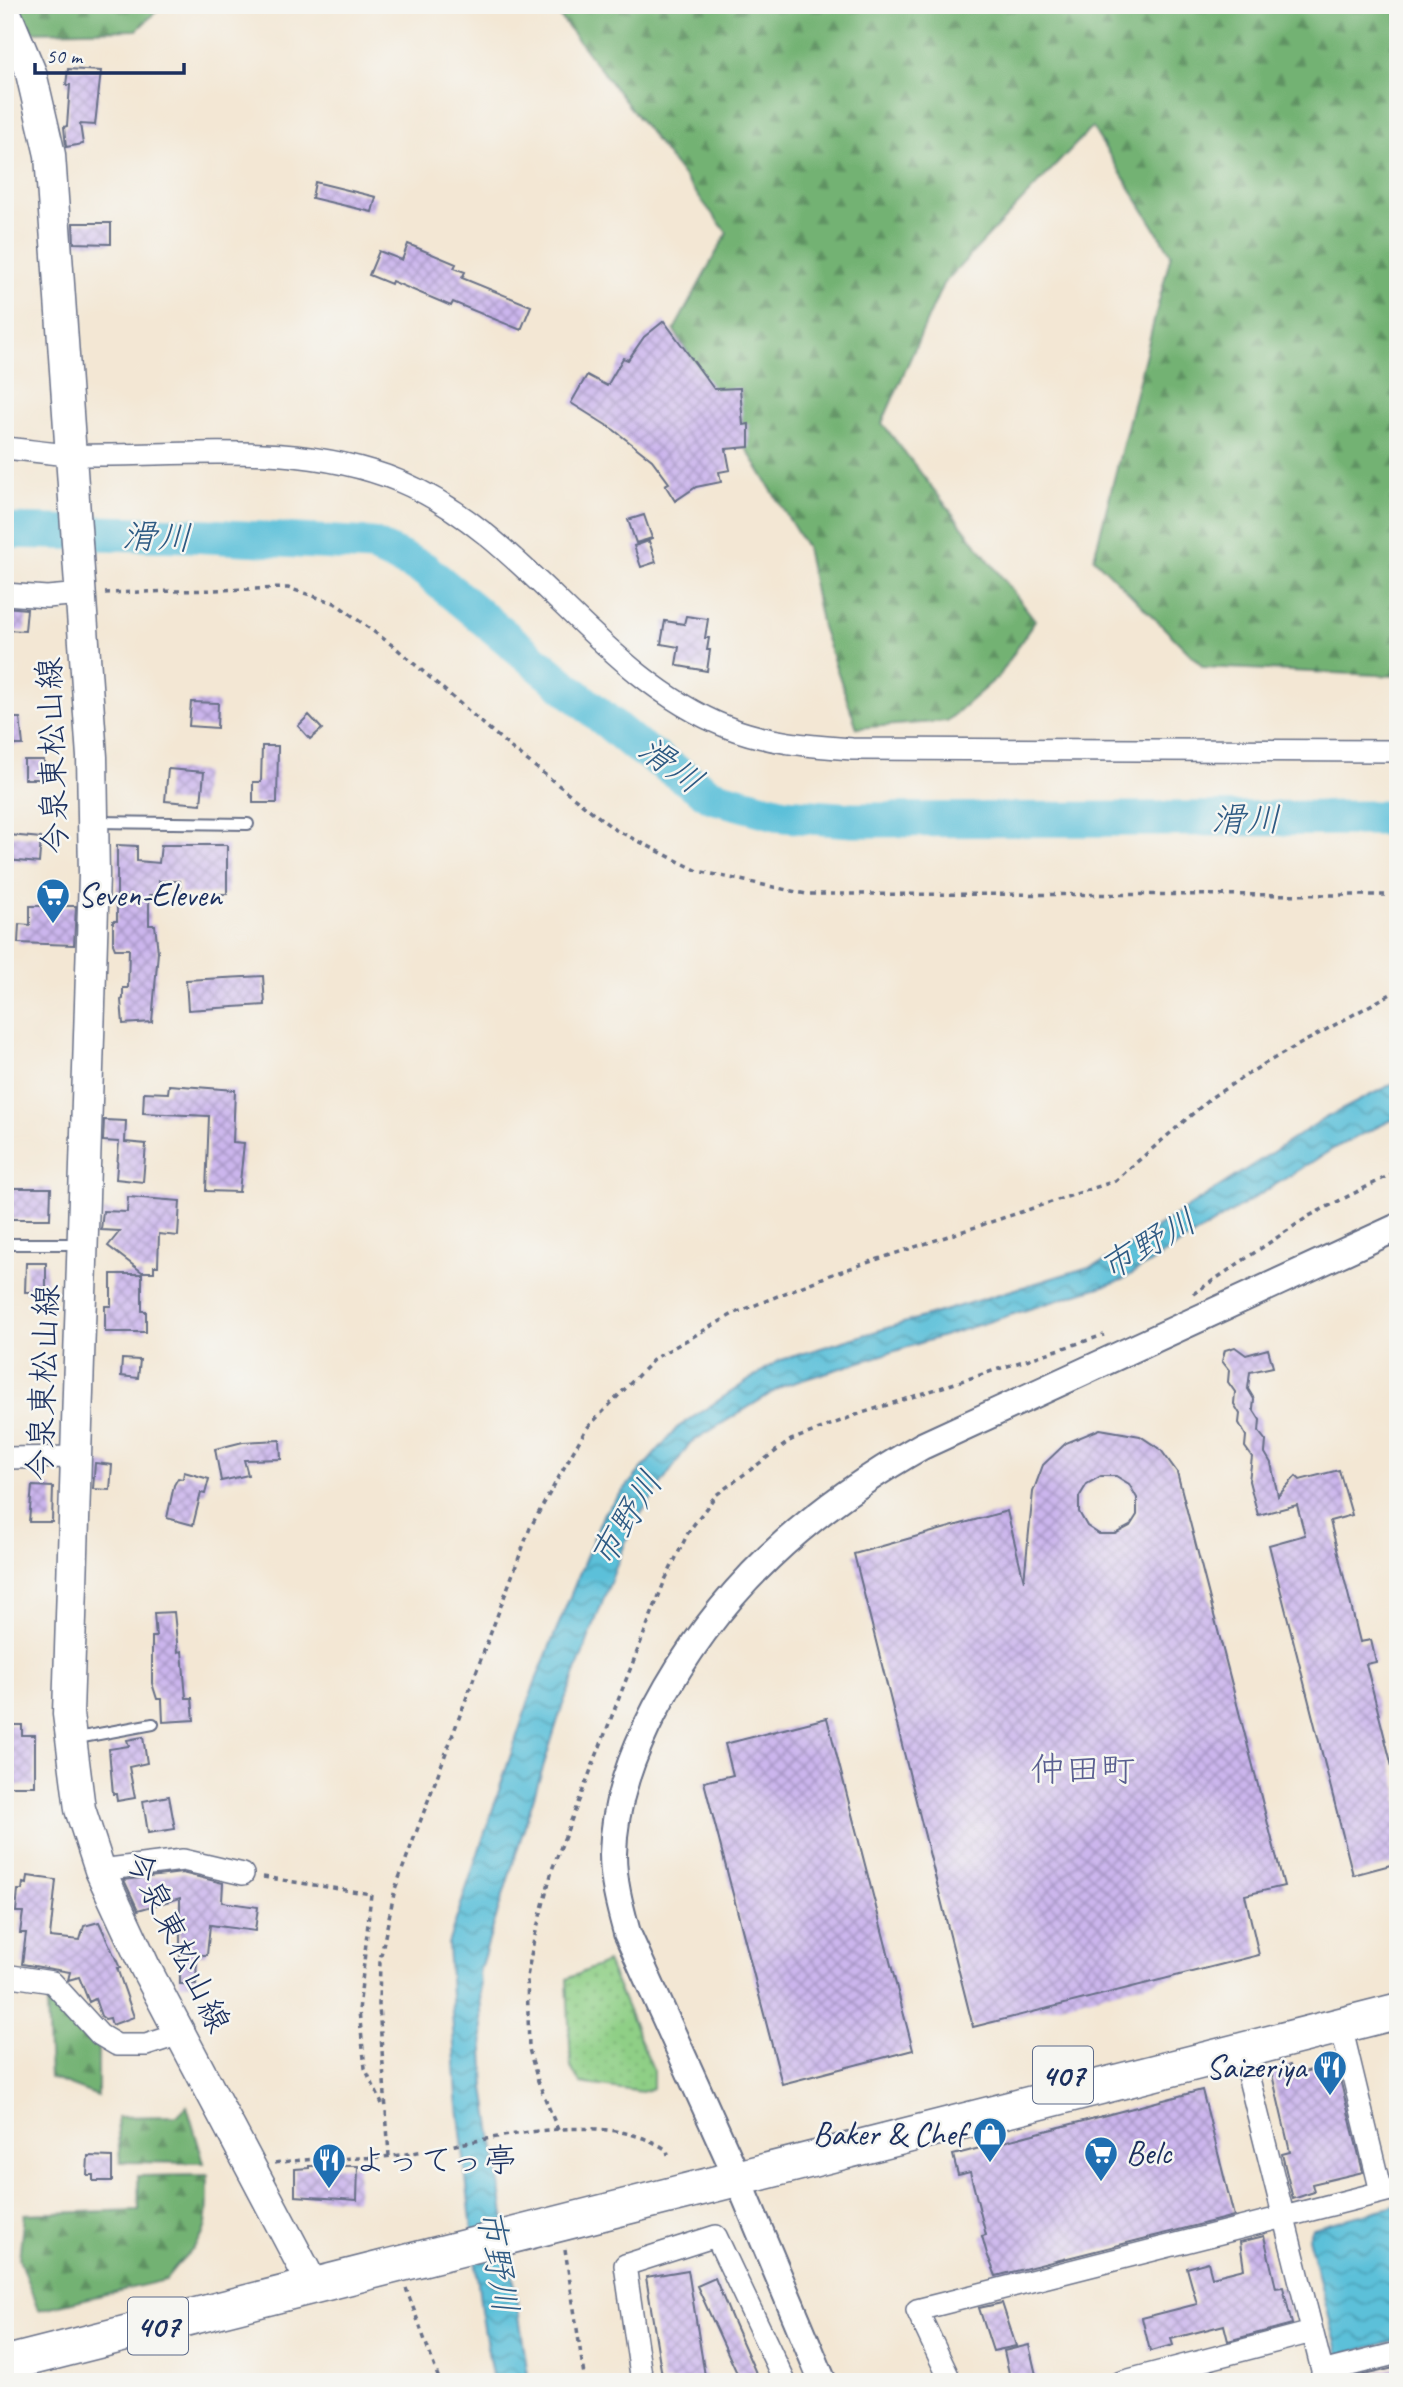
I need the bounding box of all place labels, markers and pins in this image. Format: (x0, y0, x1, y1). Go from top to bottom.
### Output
place label: Seven-Eleven (78, 874, 224, 916)
supermarket icon: Seven-Eleven (34, 876, 72, 925)
place label: Saizeriya (1206, 2046, 1308, 2088)
restaurant icon: Saizeriya (1311, 2048, 1349, 2097)
place label: Baker & Chef (813, 2113, 971, 2155)
shop icon: Baker & Chef (971, 2115, 1009, 2164)
place label: Belc (1126, 2132, 1173, 2174)
supermarket icon: Belc (1082, 2134, 1120, 2183)
place label: よってっ亭 (354, 2139, 517, 2181)
restaurant icon: よってっ亭 (310, 2141, 348, 2190)

